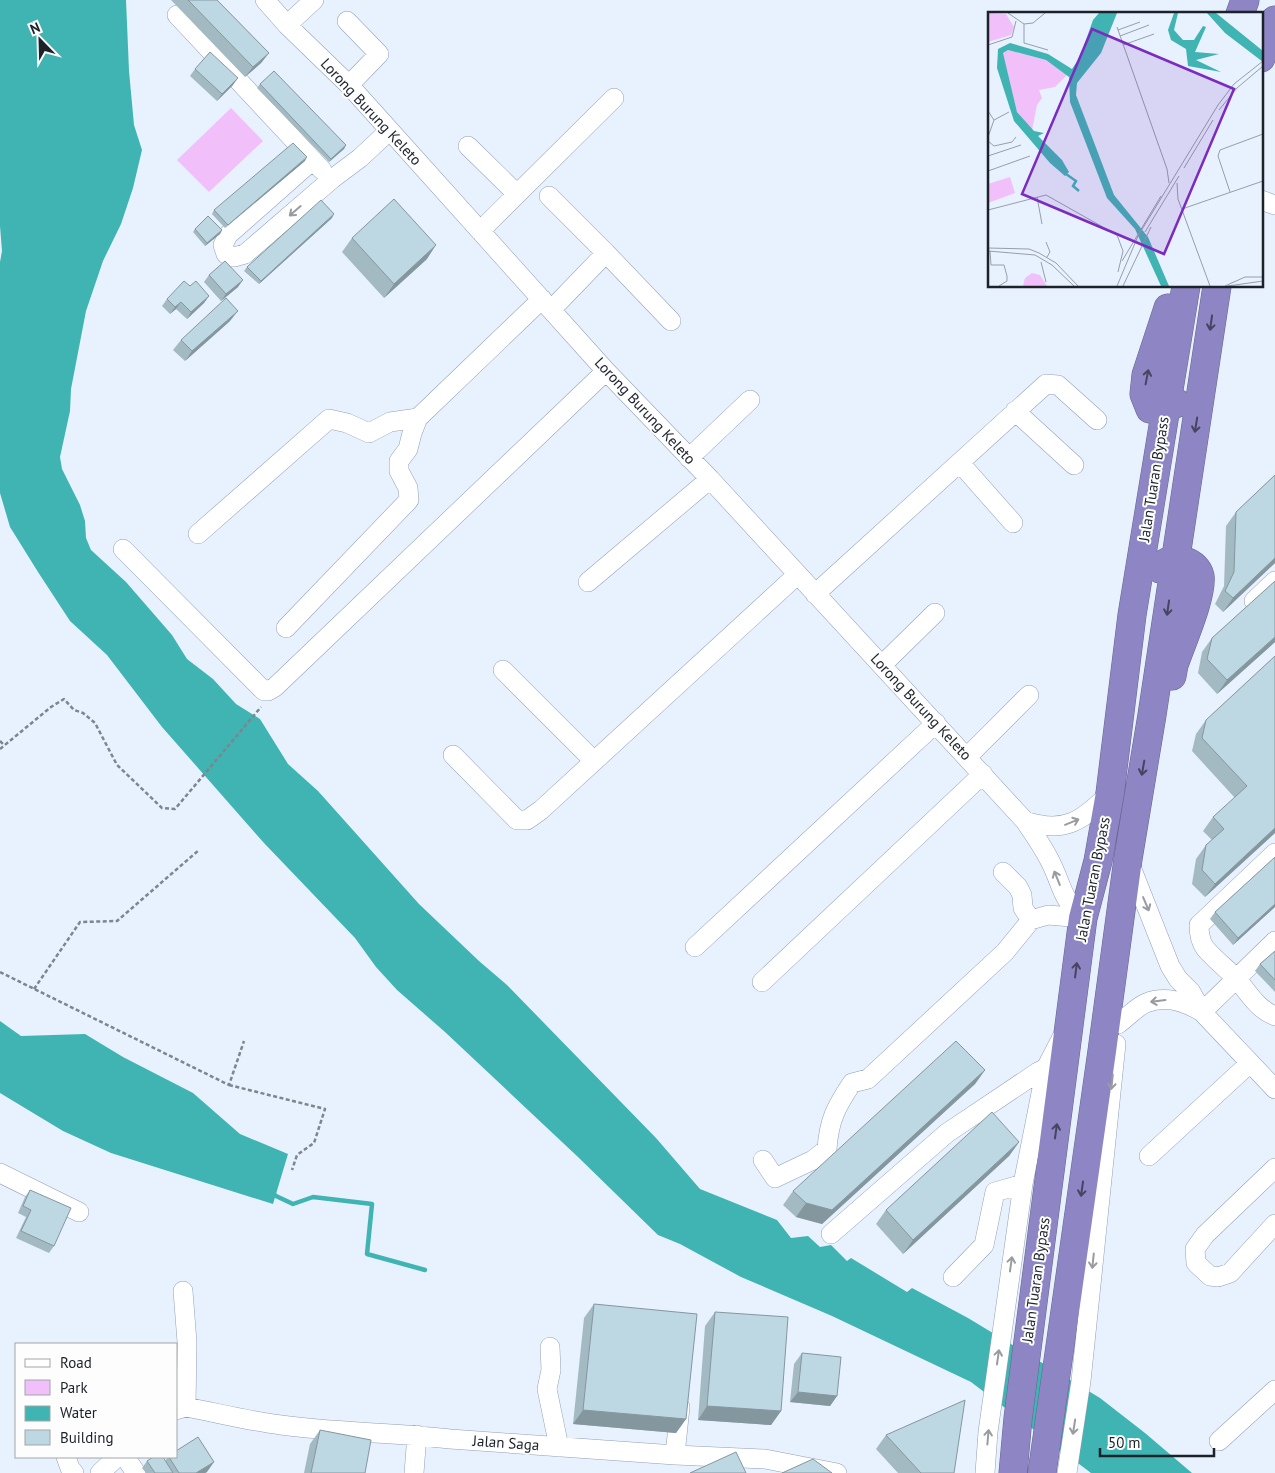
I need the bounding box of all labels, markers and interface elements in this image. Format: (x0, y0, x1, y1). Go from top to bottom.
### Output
inset map (988, 12, 1262, 288)
north arrow (15, 15, 65, 65)
text: N (27, 18, 43, 38)
street label: Lorong Burung Keleto (317, 54, 426, 169)
one-way arrow (288, 205, 301, 217)
one-way arrow (1206, 314, 1216, 330)
street label: Lorong Burung Keleto (591, 353, 700, 468)
one-way arrow (1142, 369, 1152, 385)
street label: Jalan Tuaran Bypass (1134, 415, 1173, 544)
one-way arrow (1191, 417, 1201, 433)
one-way arrow (1163, 600, 1173, 616)
street label: Lorong Burung Keleto (867, 649, 976, 764)
one-way arrow (1138, 760, 1148, 776)
street label: Jalan Tuaran Bypass (1071, 815, 1114, 944)
one-way arrow (1064, 817, 1079, 826)
one-way arrow (1051, 871, 1061, 886)
one-way arrow (1142, 896, 1152, 911)
one-way arrow (1072, 962, 1082, 978)
one-way arrow (1150, 996, 1166, 1006)
one-way arrow (1107, 1073, 1117, 1089)
one-way arrow (1051, 1123, 1061, 1139)
one-way arrow (1077, 1181, 1087, 1197)
street label: Jalan Tuaran Bypass (1017, 1216, 1054, 1345)
one-way arrow (1088, 1252, 1098, 1268)
one-way arrow (1006, 1256, 1016, 1272)
legend (15, 1343, 178, 1458)
one-way arrow (993, 1349, 1003, 1365)
text: Road (60, 1353, 92, 1372)
text: Park (60, 1378, 88, 1397)
text: Water (60, 1403, 97, 1422)
one-way arrow (1068, 1419, 1078, 1435)
scale bar (1100, 1426, 1214, 1458)
text: Building (60, 1428, 114, 1447)
one-way arrow (983, 1430, 992, 1446)
street label: Jalan Saga (471, 1431, 540, 1454)
text: 50 m (1108, 1433, 1141, 1452)

